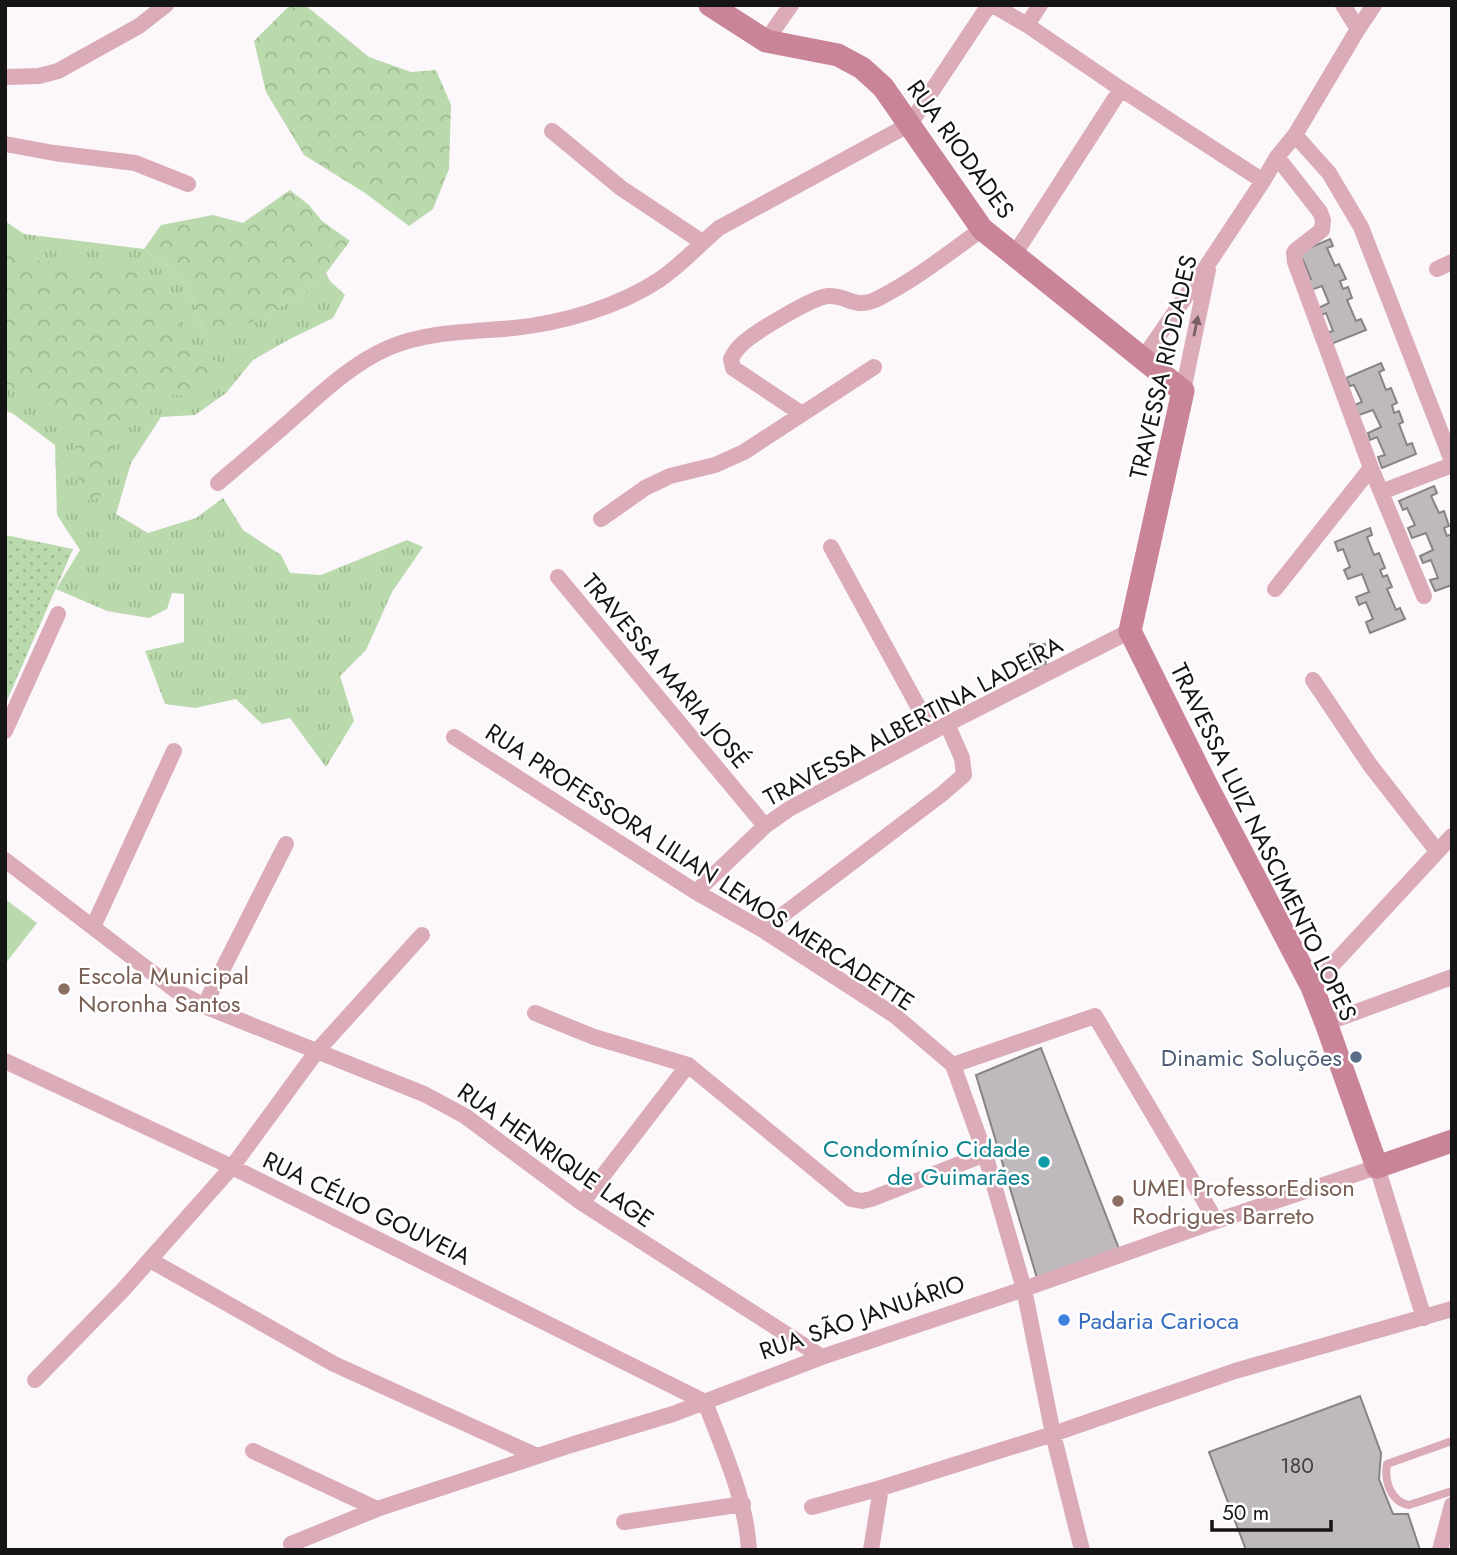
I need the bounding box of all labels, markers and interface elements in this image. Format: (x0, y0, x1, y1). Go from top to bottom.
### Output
street label: RUA RIODADES (899, 72, 1023, 226)
street label: TRAVESSA RIODADES (1120, 252, 1206, 482)
one-way arrow (1191, 315, 1202, 337)
street label: TRAVESSA MARIA JOSÉ (574, 566, 758, 776)
street label: TRAVESSA ALBERTINA LADEIRA (757, 627, 1069, 815)
street label: TRAVESSA LUIZ NASCIMENTO LOPES (1162, 657, 1366, 1027)
street label: RUA PROFESSORA LILIAN LEMOS MERCADETTE (478, 715, 922, 1019)
place label: Escola Municipal Noronha Santos (78, 958, 249, 1021)
marker: Escola Municipal Noronha Santos (56, 981, 72, 997)
place label: Dinamic Soluções (1161, 1040, 1342, 1075)
marker: Dinamic Soluções (1348, 1049, 1364, 1065)
street label: RUA HENRIQUE LAGE (451, 1074, 661, 1236)
place label: Condomínio Cidade de Guimarães (823, 1131, 1030, 1194)
street label: RUA CÉLIO GOUVEIA (257, 1142, 477, 1274)
marker: Condomínio Cidade de Guimarães (1036, 1154, 1052, 1170)
place label: UMEI ProfessorEdison Rodrigues Barreto (1132, 1170, 1355, 1233)
marker: UMEI ProfessorEdison Rodrigues Barreto (1110, 1193, 1126, 1209)
street label: RUA SÃO JANUÁRIO (755, 1265, 969, 1369)
place label: Padaria Carioca (1078, 1303, 1239, 1338)
marker: Padaria Carioca (1056, 1312, 1072, 1328)
house number: 180 (1280, 1451, 1314, 1481)
scale bar (1212, 1488, 1331, 1532)
text: 50 m (1222, 1498, 1269, 1528)

